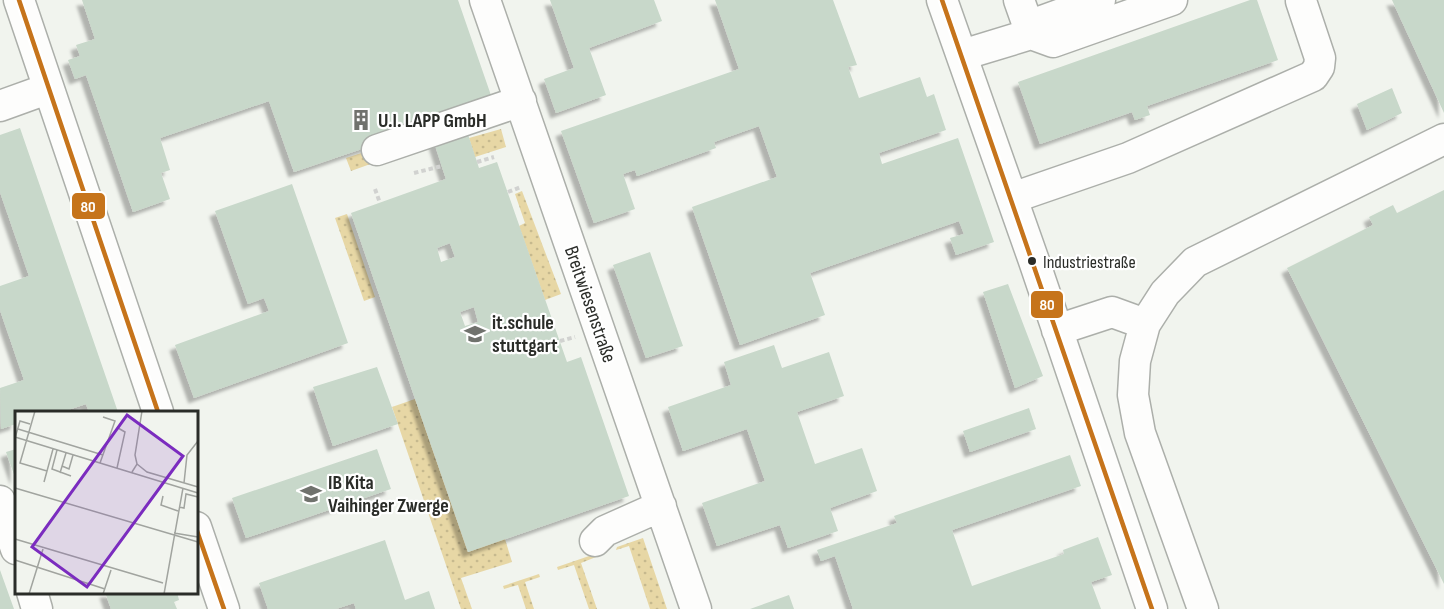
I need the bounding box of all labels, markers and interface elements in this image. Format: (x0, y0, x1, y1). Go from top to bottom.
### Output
building icon: U.I. LAPP GmbH (349, 108, 373, 132)
place label: U.I. LAPP GmbH (378, 109, 487, 133)
line badge: 80 (71, 192, 106, 220)
text: 80 (80, 198, 96, 217)
street label: Breitwiesenstraße (559, 243, 621, 366)
place label: Industriestraße (1043, 252, 1136, 273)
marker: Industriestraße (1026, 255, 1038, 267)
line badge: 80 (1030, 290, 1064, 319)
text: 80 (1039, 296, 1055, 315)
place label: it.schule stuttgart (492, 311, 558, 358)
school or university icon: it.schule stuttgart (463, 322, 487, 346)
inset map (15, 411, 198, 594)
place label: IB Kita Vaihinger Zwerge (328, 471, 449, 518)
school or university icon: IB Kita Vaihinger Zwerge (299, 482, 323, 506)

